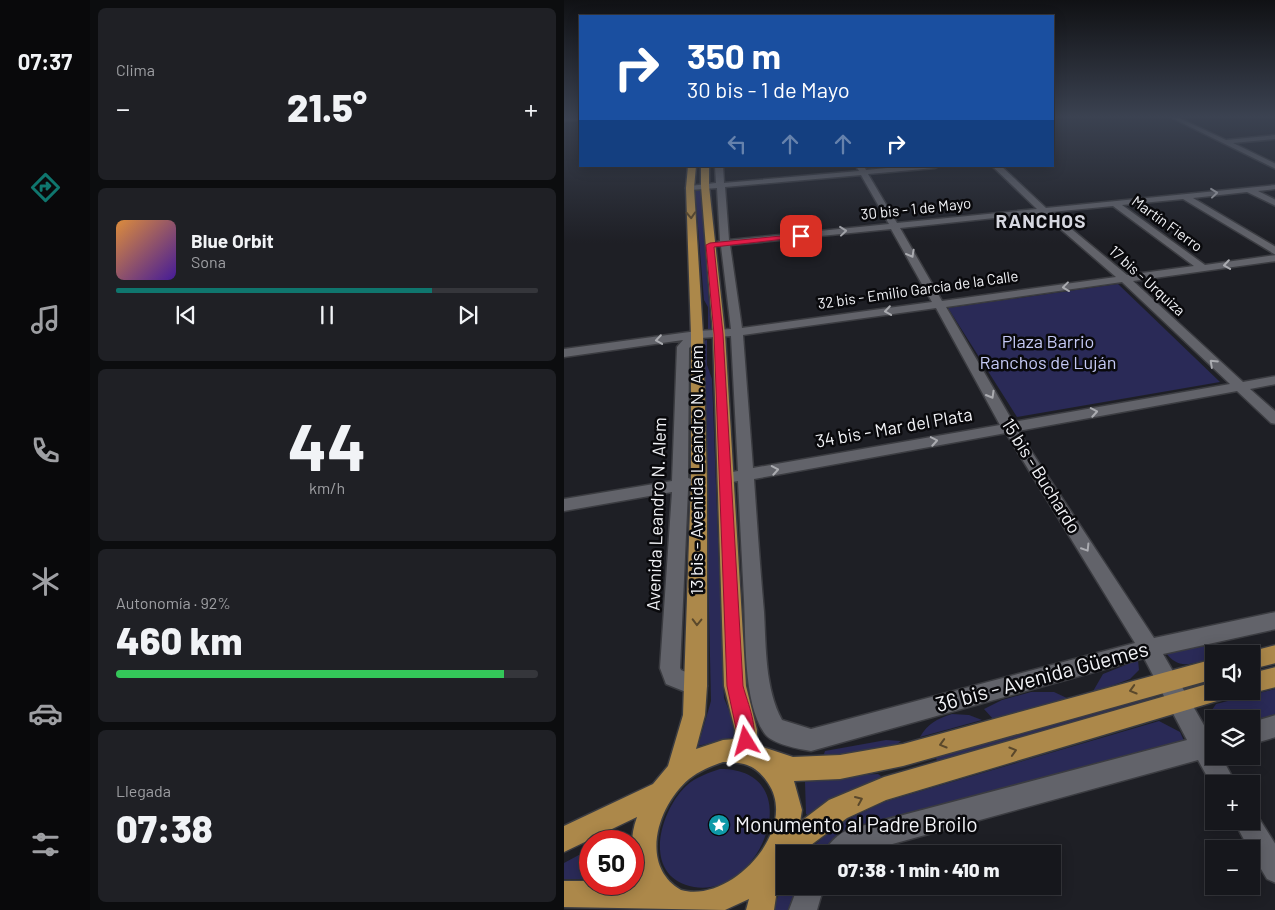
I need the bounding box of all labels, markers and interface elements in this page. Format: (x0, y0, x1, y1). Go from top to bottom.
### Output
text: 350 m (687, 34, 781, 76)
icon: right (604, 35, 669, 100)
text: 07:37 (18, 48, 72, 74)
text: Clima (116, 60, 155, 79)
text: 30 bis - 1 de Mayo (687, 76, 850, 102)
text: 21.5° (287, 84, 367, 130)
text: − (116, 91, 130, 125)
text: + (524, 91, 538, 125)
icon: left (723, 130, 751, 158)
icon: ahead (776, 130, 804, 158)
icon: ahead (829, 130, 857, 158)
icon: right (882, 130, 910, 158)
icon: directions (28, 170, 63, 205)
one-way arrow (1211, 188, 1219, 199)
street label: Martín Fierro (1129, 191, 1207, 255)
street label: 30 bis - 1 de Mayo (860, 193, 972, 223)
district label: RANCHOS (996, 209, 1086, 232)
one-way arrow (686, 211, 697, 219)
pin (780, 215, 822, 257)
icon: arrive (787, 222, 815, 250)
one-way arrow (840, 226, 848, 237)
text: Blue Orbit (191, 229, 274, 252)
street label: 17 bis - Urquiza (1106, 241, 1189, 319)
one-way arrow (904, 249, 914, 258)
text: Sona (191, 252, 226, 271)
one-way arrow (1223, 259, 1231, 270)
street label: 32 bis - Emilio García de la Calle (816, 266, 1019, 312)
one-way arrow (1062, 281, 1070, 292)
icon: previous (172, 301, 200, 329)
icon: pause (313, 301, 341, 329)
icon: next (454, 301, 482, 329)
icon: music (28, 302, 63, 337)
one-way arrow (883, 305, 892, 315)
park label: Plaza Barrio Ranchos de Luján (980, 330, 1116, 373)
one-way arrow (655, 335, 664, 345)
street label: 13 bis - Avenida Leandro N. Alem (685, 345, 707, 595)
one-way arrow (1210, 360, 1219, 369)
one-way arrow (985, 390, 995, 399)
street label: 34 bis - Mar del Plata (814, 402, 974, 452)
text: 44 (288, 406, 366, 484)
one-way arrow (1090, 408, 1099, 418)
street label: 15 bis - Buchardo (998, 414, 1086, 537)
street label: Avenida Leandro N. Alem (642, 417, 670, 611)
icon: phone (28, 433, 63, 468)
one-way arrow (930, 436, 939, 446)
one-way arrow (770, 465, 779, 475)
text: km/h (309, 478, 345, 497)
one-way arrow (1079, 543, 1089, 552)
icon: climate (28, 564, 63, 599)
text: Autonomía · 92% (116, 593, 231, 612)
text: 460 km (116, 617, 242, 663)
one-way arrow (692, 619, 702, 627)
street label: 36 bis - Avenida Güemes (933, 635, 1151, 716)
map controls (1205, 645, 1260, 895)
button: sound (1205, 645, 1260, 700)
one-way arrow (1129, 684, 1137, 695)
icon: car (28, 696, 63, 731)
button: layers (1205, 710, 1260, 765)
position arrow (719, 714, 771, 766)
one-way arrow (939, 738, 948, 748)
one-way arrow (1009, 747, 1017, 757)
button: + (1205, 775, 1260, 830)
text: Llegada (116, 781, 171, 800)
one-way arrow (854, 796, 863, 807)
text: 07:38 (116, 805, 213, 851)
place label: Monumento al Padre Broilo (735, 811, 978, 836)
place icon: Monumento al Padre Broilo (707, 813, 731, 837)
icon: filters (28, 827, 63, 862)
speed limit sign: 50 (579, 830, 644, 895)
button: − (1205, 840, 1260, 895)
text: 07:38 · 1 min · 410 m (838, 858, 999, 881)

